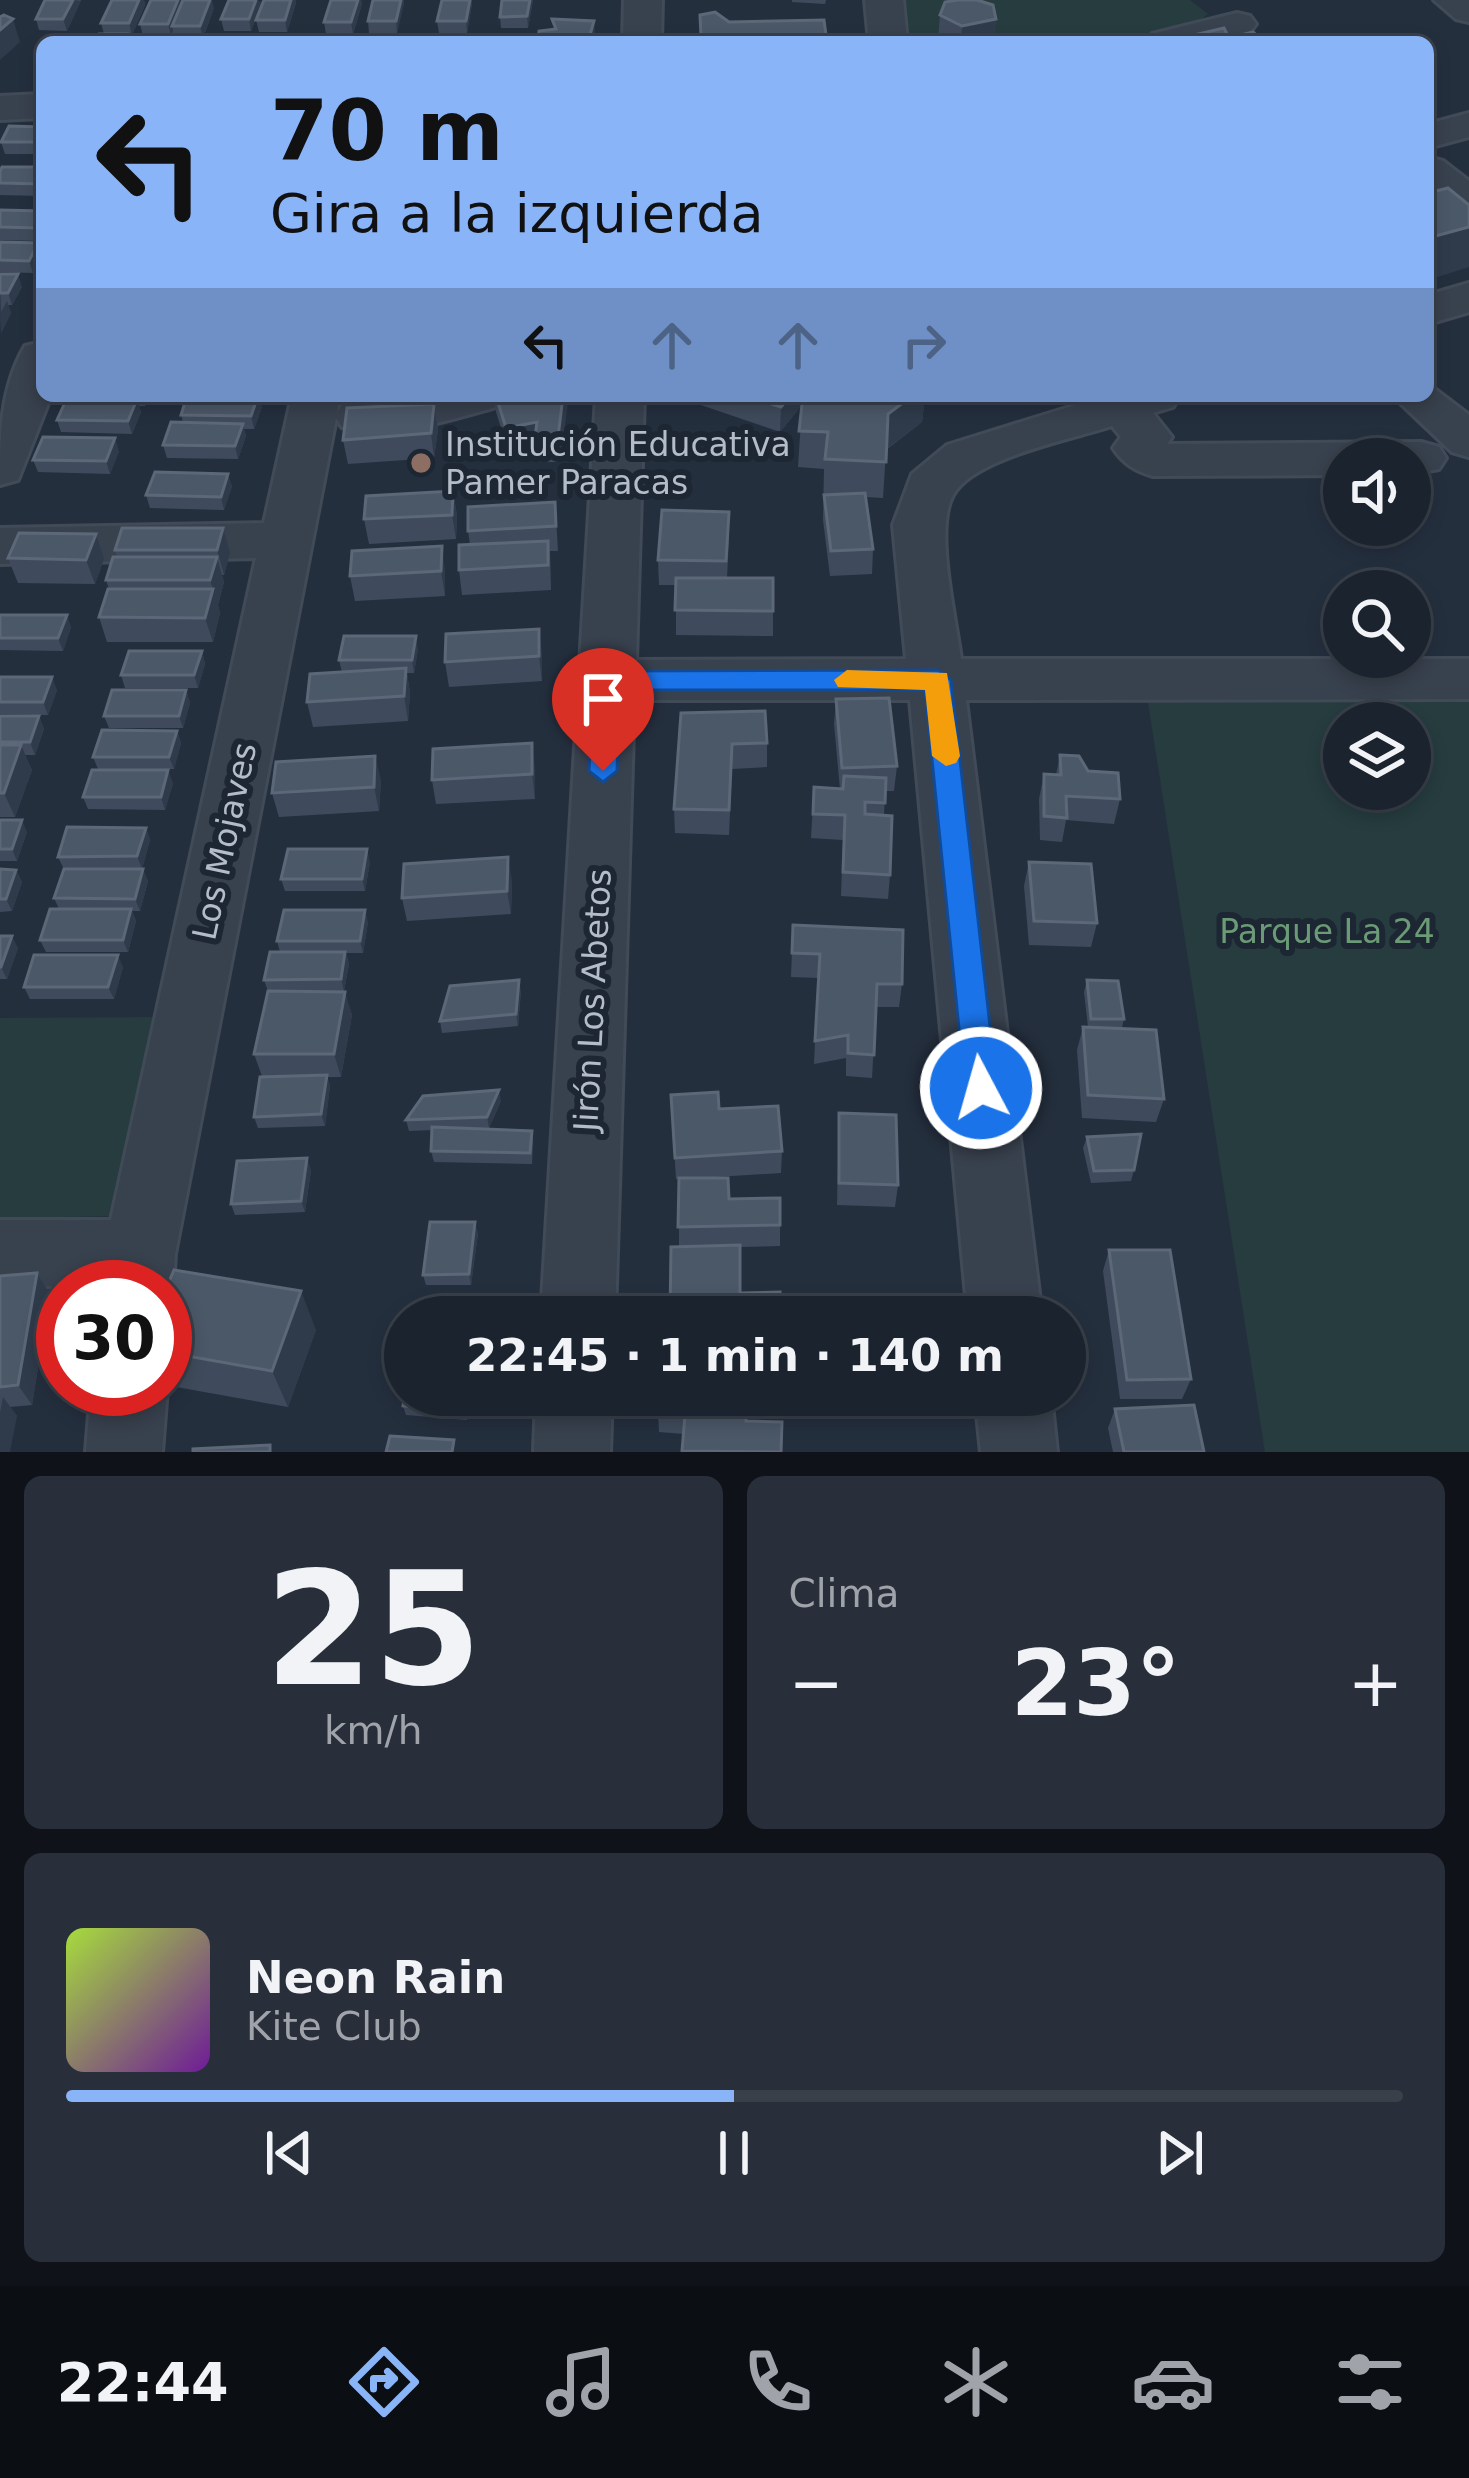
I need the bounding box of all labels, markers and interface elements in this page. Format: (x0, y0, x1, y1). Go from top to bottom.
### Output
text: 70 m (270, 82, 504, 180)
icon: left (72, 84, 228, 240)
text: Gira a la izquierda (270, 182, 764, 245)
icon: left (513, 312, 579, 378)
icon: ahead (639, 312, 705, 378)
icon: ahead (765, 312, 831, 378)
icon: right (891, 312, 957, 378)
place label: Institución Educativa Pamer Paracas (445, 425, 791, 502)
map controls (1323, 438, 1431, 810)
button: sound (1323, 438, 1431, 546)
marker: Institución Educativa Pamer Paracas (408, 450, 434, 476)
button: search (1323, 570, 1431, 678)
pin (552, 648, 654, 771)
icon: arrive (570, 666, 636, 732)
button: layers (1323, 702, 1431, 810)
street label: Los Mojaves (185, 739, 264, 943)
street label: Jirón Los Abetos (566, 868, 619, 1134)
park label: Parque La 24 (1219, 912, 1435, 951)
position arrow (918, 1025, 1044, 1151)
speed limit sign: 30 (36, 1260, 192, 1416)
text: 22:45 · 1 min · 140 m (466, 1329, 1004, 1382)
text: 25 (265, 1539, 482, 1721)
text: Clima (789, 1571, 899, 1616)
text: 23° (1011, 1631, 1181, 1736)
text: − (789, 1645, 844, 1722)
text: + (1348, 1645, 1403, 1722)
text: km/h (324, 1708, 422, 1753)
text: Neon Rain (246, 1951, 505, 2004)
text: Kite Club (246, 2004, 422, 2049)
icon: previous (256, 2120, 322, 2186)
icon: pause (701, 2120, 767, 2186)
icon: next (1147, 2120, 1213, 2186)
icon: directions (342, 2340, 426, 2424)
icon: music (539, 2340, 623, 2424)
icon: phone (736, 2340, 820, 2424)
icon: climate (934, 2340, 1018, 2424)
icon: car (1131, 2340, 1215, 2424)
icon: filters (1328, 2340, 1412, 2424)
text: 22:44 (57, 2351, 229, 2414)

